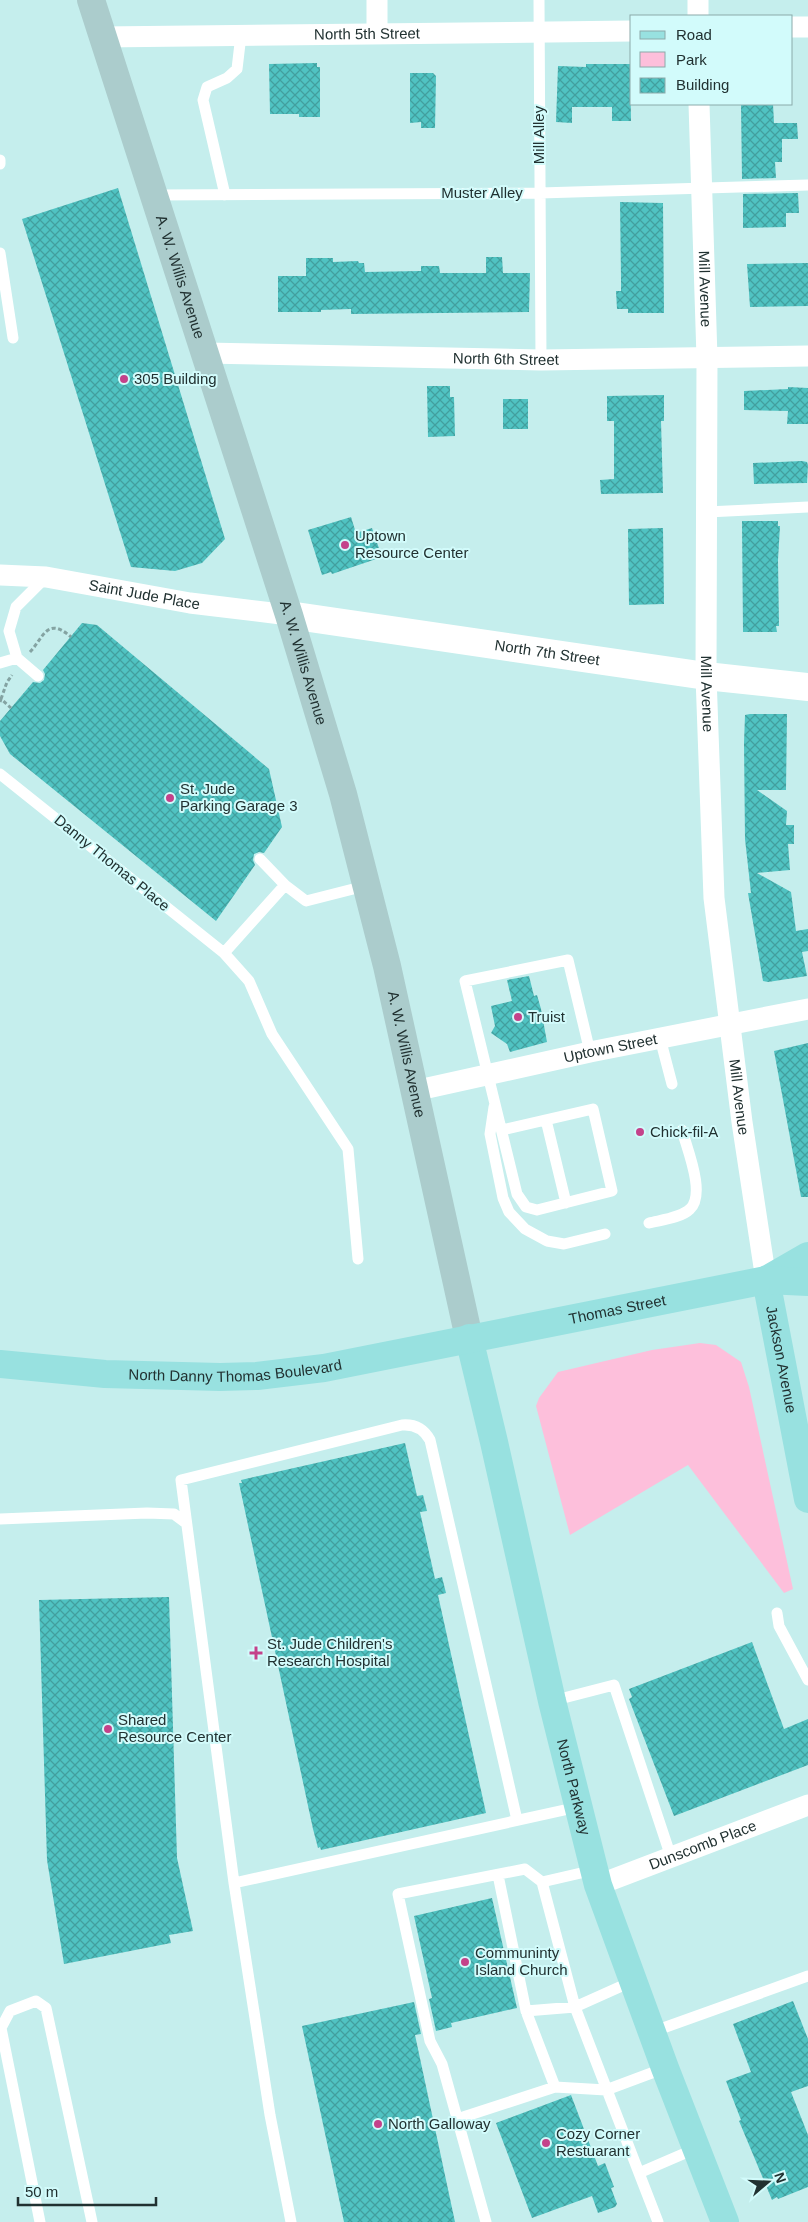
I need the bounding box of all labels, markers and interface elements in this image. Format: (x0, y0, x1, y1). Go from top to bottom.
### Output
legend (630, 15, 793, 105)
street label: North 5th Street (314, 24, 421, 43)
text: Road (676, 26, 712, 43)
text: Park (676, 51, 707, 68)
text: Building (676, 76, 729, 93)
street label: Mill Alley (530, 105, 547, 164)
street label: Muster Alley (441, 184, 523, 201)
street label: A. W. Willis Avenue (153, 213, 209, 341)
street label: Mill Avenue (696, 250, 715, 327)
street label: North 6th Street (453, 349, 560, 368)
place label: 305 Building (134, 370, 217, 387)
marker: 305 Building (118, 373, 130, 385)
place label: Uptown Resource Center (355, 527, 468, 561)
marker: Uptown Resource Center (339, 539, 351, 551)
street label: Saint Jude Place (88, 576, 201, 612)
street label: A. W. Willis Avenue (277, 598, 331, 727)
street label: North 7th Street (494, 636, 602, 668)
street label: Mill Avenue (698, 656, 717, 732)
place label: St. Jude Parking Garage 3 (180, 780, 298, 814)
marker: St. Jude Parking Garage 3 (164, 792, 176, 804)
street label: Danny Thomas Place (51, 811, 173, 914)
street label: A. W. Willis Avenue (385, 989, 429, 1119)
place label: Truist (528, 1008, 566, 1025)
marker: Truist (512, 1011, 524, 1023)
street label: Uptown Street (562, 1030, 659, 1066)
street label: Mill Avenue (726, 1058, 753, 1136)
place label: Chick-fil-A (650, 1123, 718, 1140)
marker: Chick-fil-A (634, 1126, 646, 1138)
street label: Thomas Street (567, 1291, 668, 1327)
street label: Jackson Avenue (763, 1304, 800, 1415)
street label: North Danny Thomas Boulevard (128, 1356, 343, 1385)
place label: St. Jude Children's Research Hospital (267, 1635, 392, 1669)
marker: St. Jude Children's Research Hospital (249, 1646, 263, 1660)
place label: Shared Resource Center (118, 1711, 231, 1745)
marker: Shared Resource Center (102, 1723, 114, 1735)
street label: North Parkway (554, 1737, 594, 1837)
street label: Dunscomb Place (646, 1817, 759, 1873)
place label: Communinty Island Church (475, 1944, 568, 1978)
marker: Communinty Island Church (459, 1956, 471, 1968)
place label: North Galloway (388, 2115, 491, 2132)
marker: North Galloway (372, 2118, 384, 2130)
place label: Cozy Corner Restuarant (556, 2125, 640, 2159)
marker: Cozy Corner Restuarant (540, 2137, 552, 2149)
north arrow (743, 2157, 793, 2207)
text: N (771, 2170, 790, 2185)
scale bar (18, 2174, 155, 2206)
text: 50 m (25, 2183, 58, 2200)

